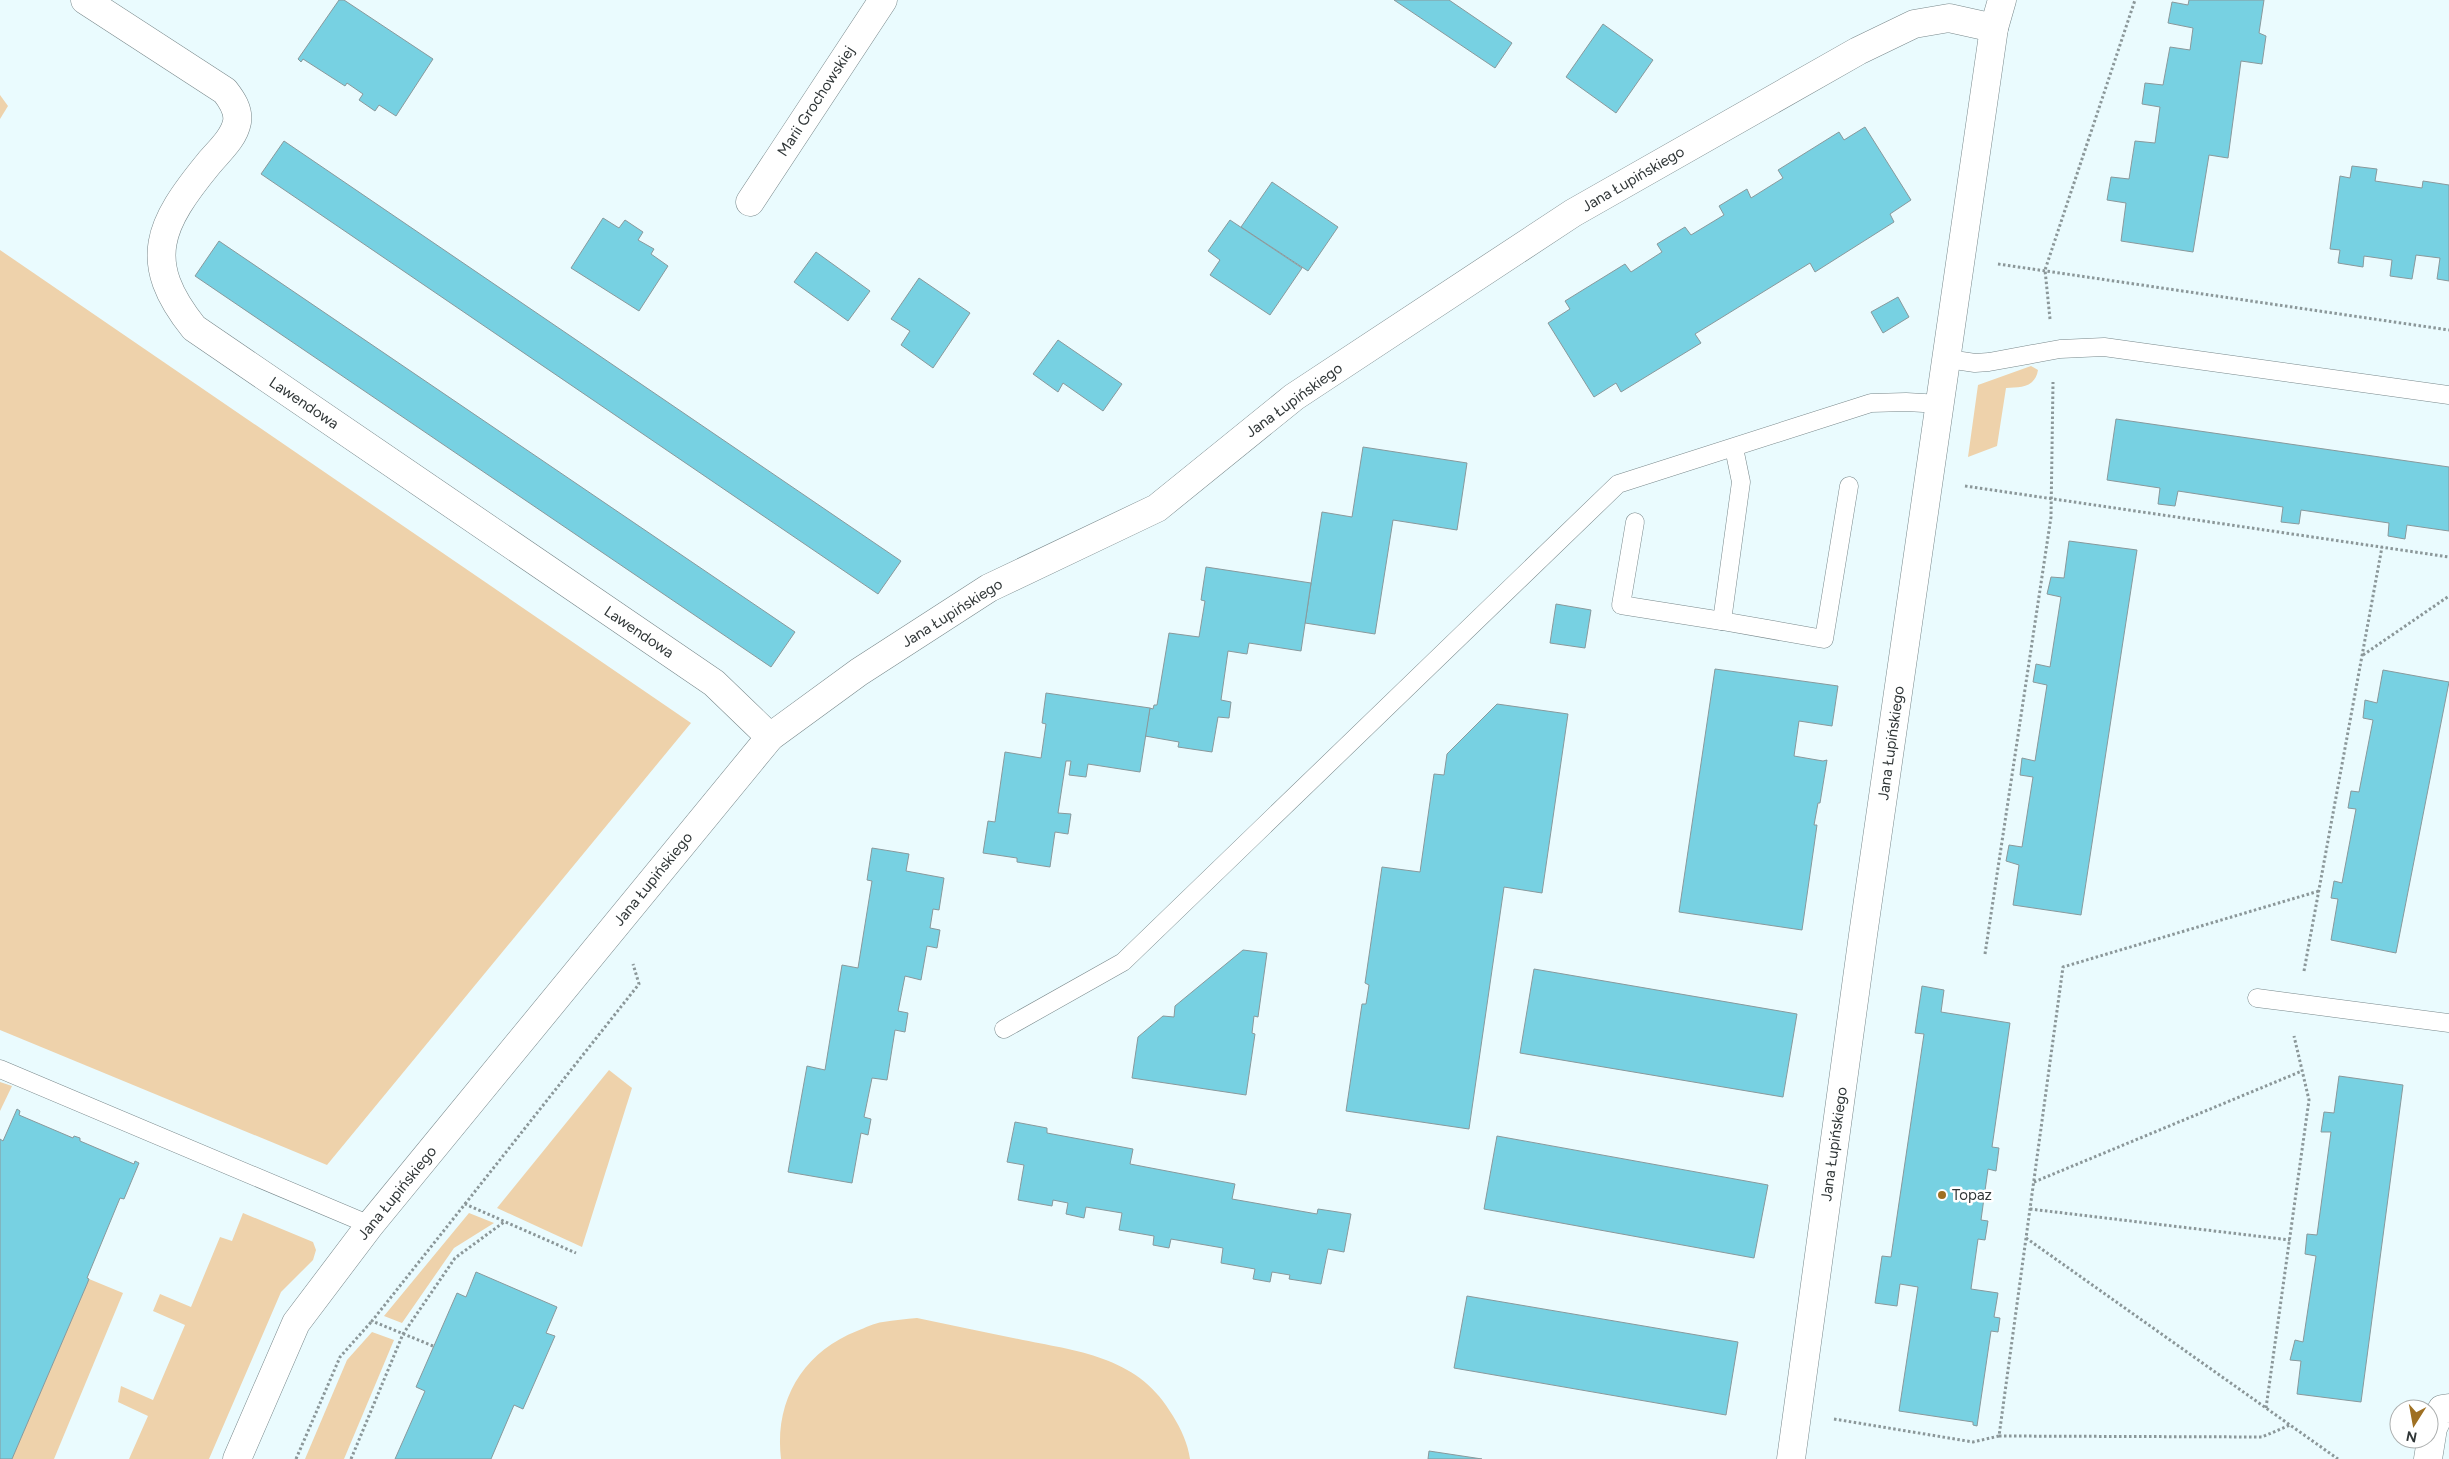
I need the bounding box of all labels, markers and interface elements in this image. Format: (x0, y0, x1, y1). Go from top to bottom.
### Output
street label: Marii Grochowskiej (774, 42, 858, 160)
street label: Jana Łupińskiego (1579, 142, 1688, 216)
street label: Jana Łupińskiego (1242, 359, 1346, 441)
street label: Lawendowa (266, 373, 342, 433)
street label: Jana Łupińskiego (898, 575, 1006, 651)
street label: Lawendowa (601, 602, 677, 662)
street label: Jana Łupińskiego (1874, 684, 1908, 801)
street label: Jana Łupińskiego (610, 828, 696, 930)
street label: Jana Łupińskiego (1817, 1085, 1851, 1202)
street label: Jana Łupińskiego (354, 1142, 440, 1244)
place label: Topaz (1952, 1186, 1992, 1204)
marker: Topaz (1936, 1189, 1948, 1201)
north arrow (2389, 1399, 2439, 1449)
text: N (2405, 1427, 2419, 1446)

